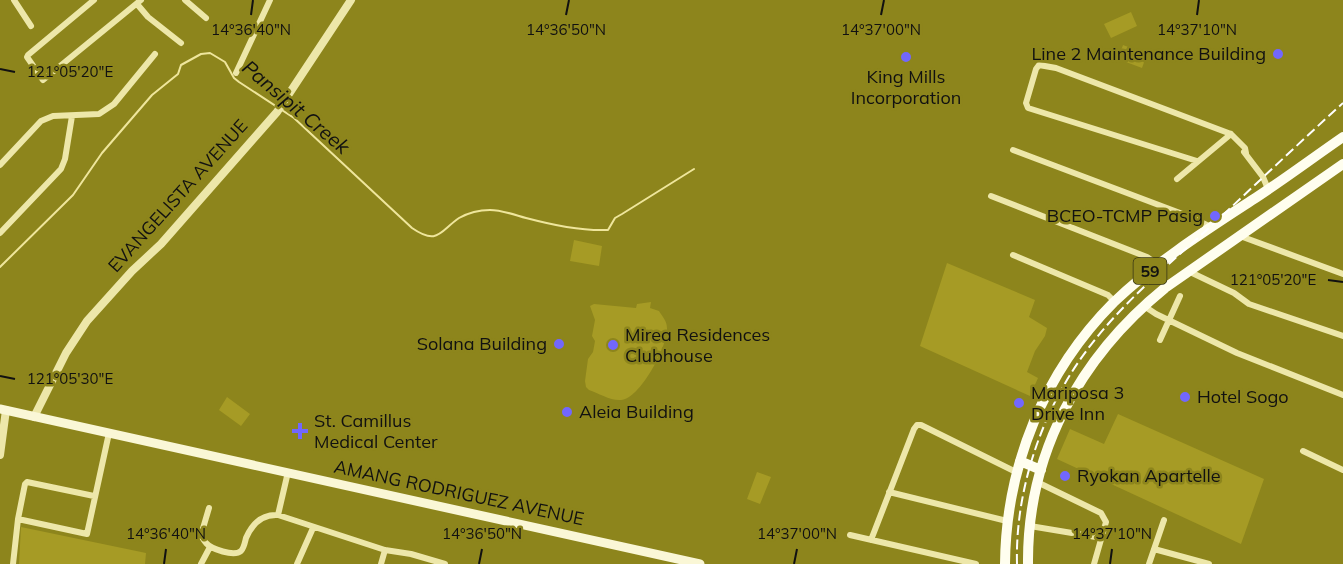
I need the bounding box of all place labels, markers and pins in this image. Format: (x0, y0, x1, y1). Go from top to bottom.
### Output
place label: Line 2 Maintenance Building (1031, 42, 1266, 65)
marker: Line 2 Maintenance Building (1271, 47, 1285, 61)
marker: King Mills Incorporation (899, 50, 913, 64)
place label: King Mills Incorporation (851, 65, 961, 109)
place label: BCEO-TCMP Pasig (1047, 204, 1203, 227)
marker: BCEO-TCMP Pasig (1208, 209, 1222, 223)
place label: Mirea Residences Clubhouse (625, 323, 770, 367)
place label: Solana Building (417, 332, 547, 355)
marker: Solana Building (552, 337, 566, 351)
marker: Mirea Residences Clubhouse (606, 338, 620, 352)
place label: Mariposa 3 Drive Inn (1031, 381, 1124, 425)
place label: Hotel Sogo (1197, 385, 1289, 408)
marker: Hotel Sogo (1178, 390, 1192, 404)
marker: Mariposa 3 Drive Inn (1012, 396, 1026, 410)
place label: Aleia Building (579, 400, 694, 423)
marker: Aleia Building (560, 405, 574, 419)
place label: St. Camillus Medical Center (314, 409, 438, 453)
marker: St. Camillus Medical Center (291, 422, 309, 440)
place label: Ryokan Apartelle (1077, 464, 1221, 487)
marker: Ryokan Apartelle (1058, 469, 1072, 483)

